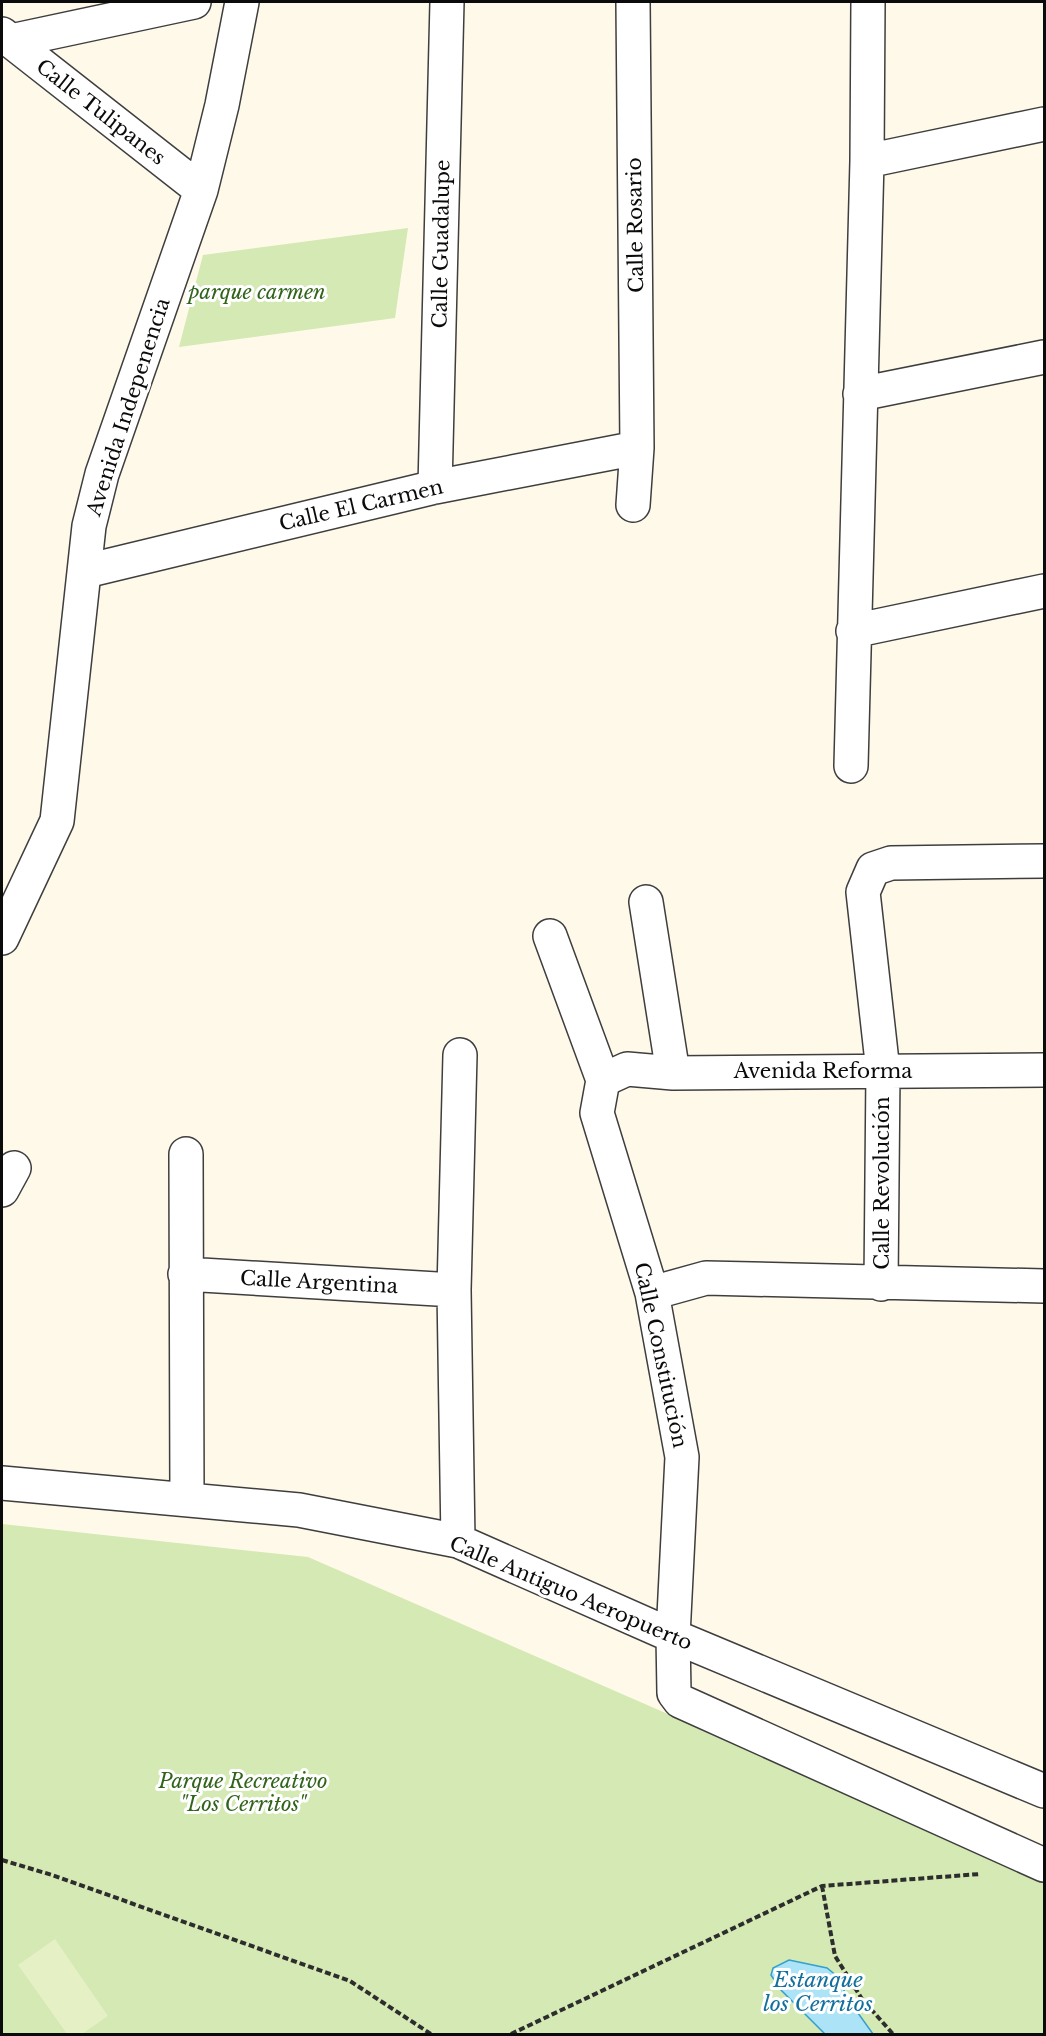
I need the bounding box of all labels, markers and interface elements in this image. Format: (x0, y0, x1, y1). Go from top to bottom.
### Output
street label: Calle Tulipanes (32, 54, 170, 170)
street label: Calle Rosario (622, 157, 648, 293)
street label: Calle Guadalupe (428, 159, 454, 329)
park label: parque carmen (186, 280, 326, 304)
street label: Avenida Indepenencia (81, 294, 175, 520)
street label: Calle El Carmen (277, 474, 445, 536)
street label: Avenida Reforma (733, 1059, 913, 1083)
street label: Calle Revolución (870, 1096, 894, 1270)
street label: Calle Constitución (630, 1260, 692, 1450)
street label: Calle Argentina (240, 1266, 399, 1298)
street label: Calle Antiguo Aeropuerto (446, 1531, 696, 1655)
park label: Parque Recreativo "Los Cerritos" (158, 1769, 327, 1816)
water label: Estanque los Cerritos (763, 1967, 873, 2017)

